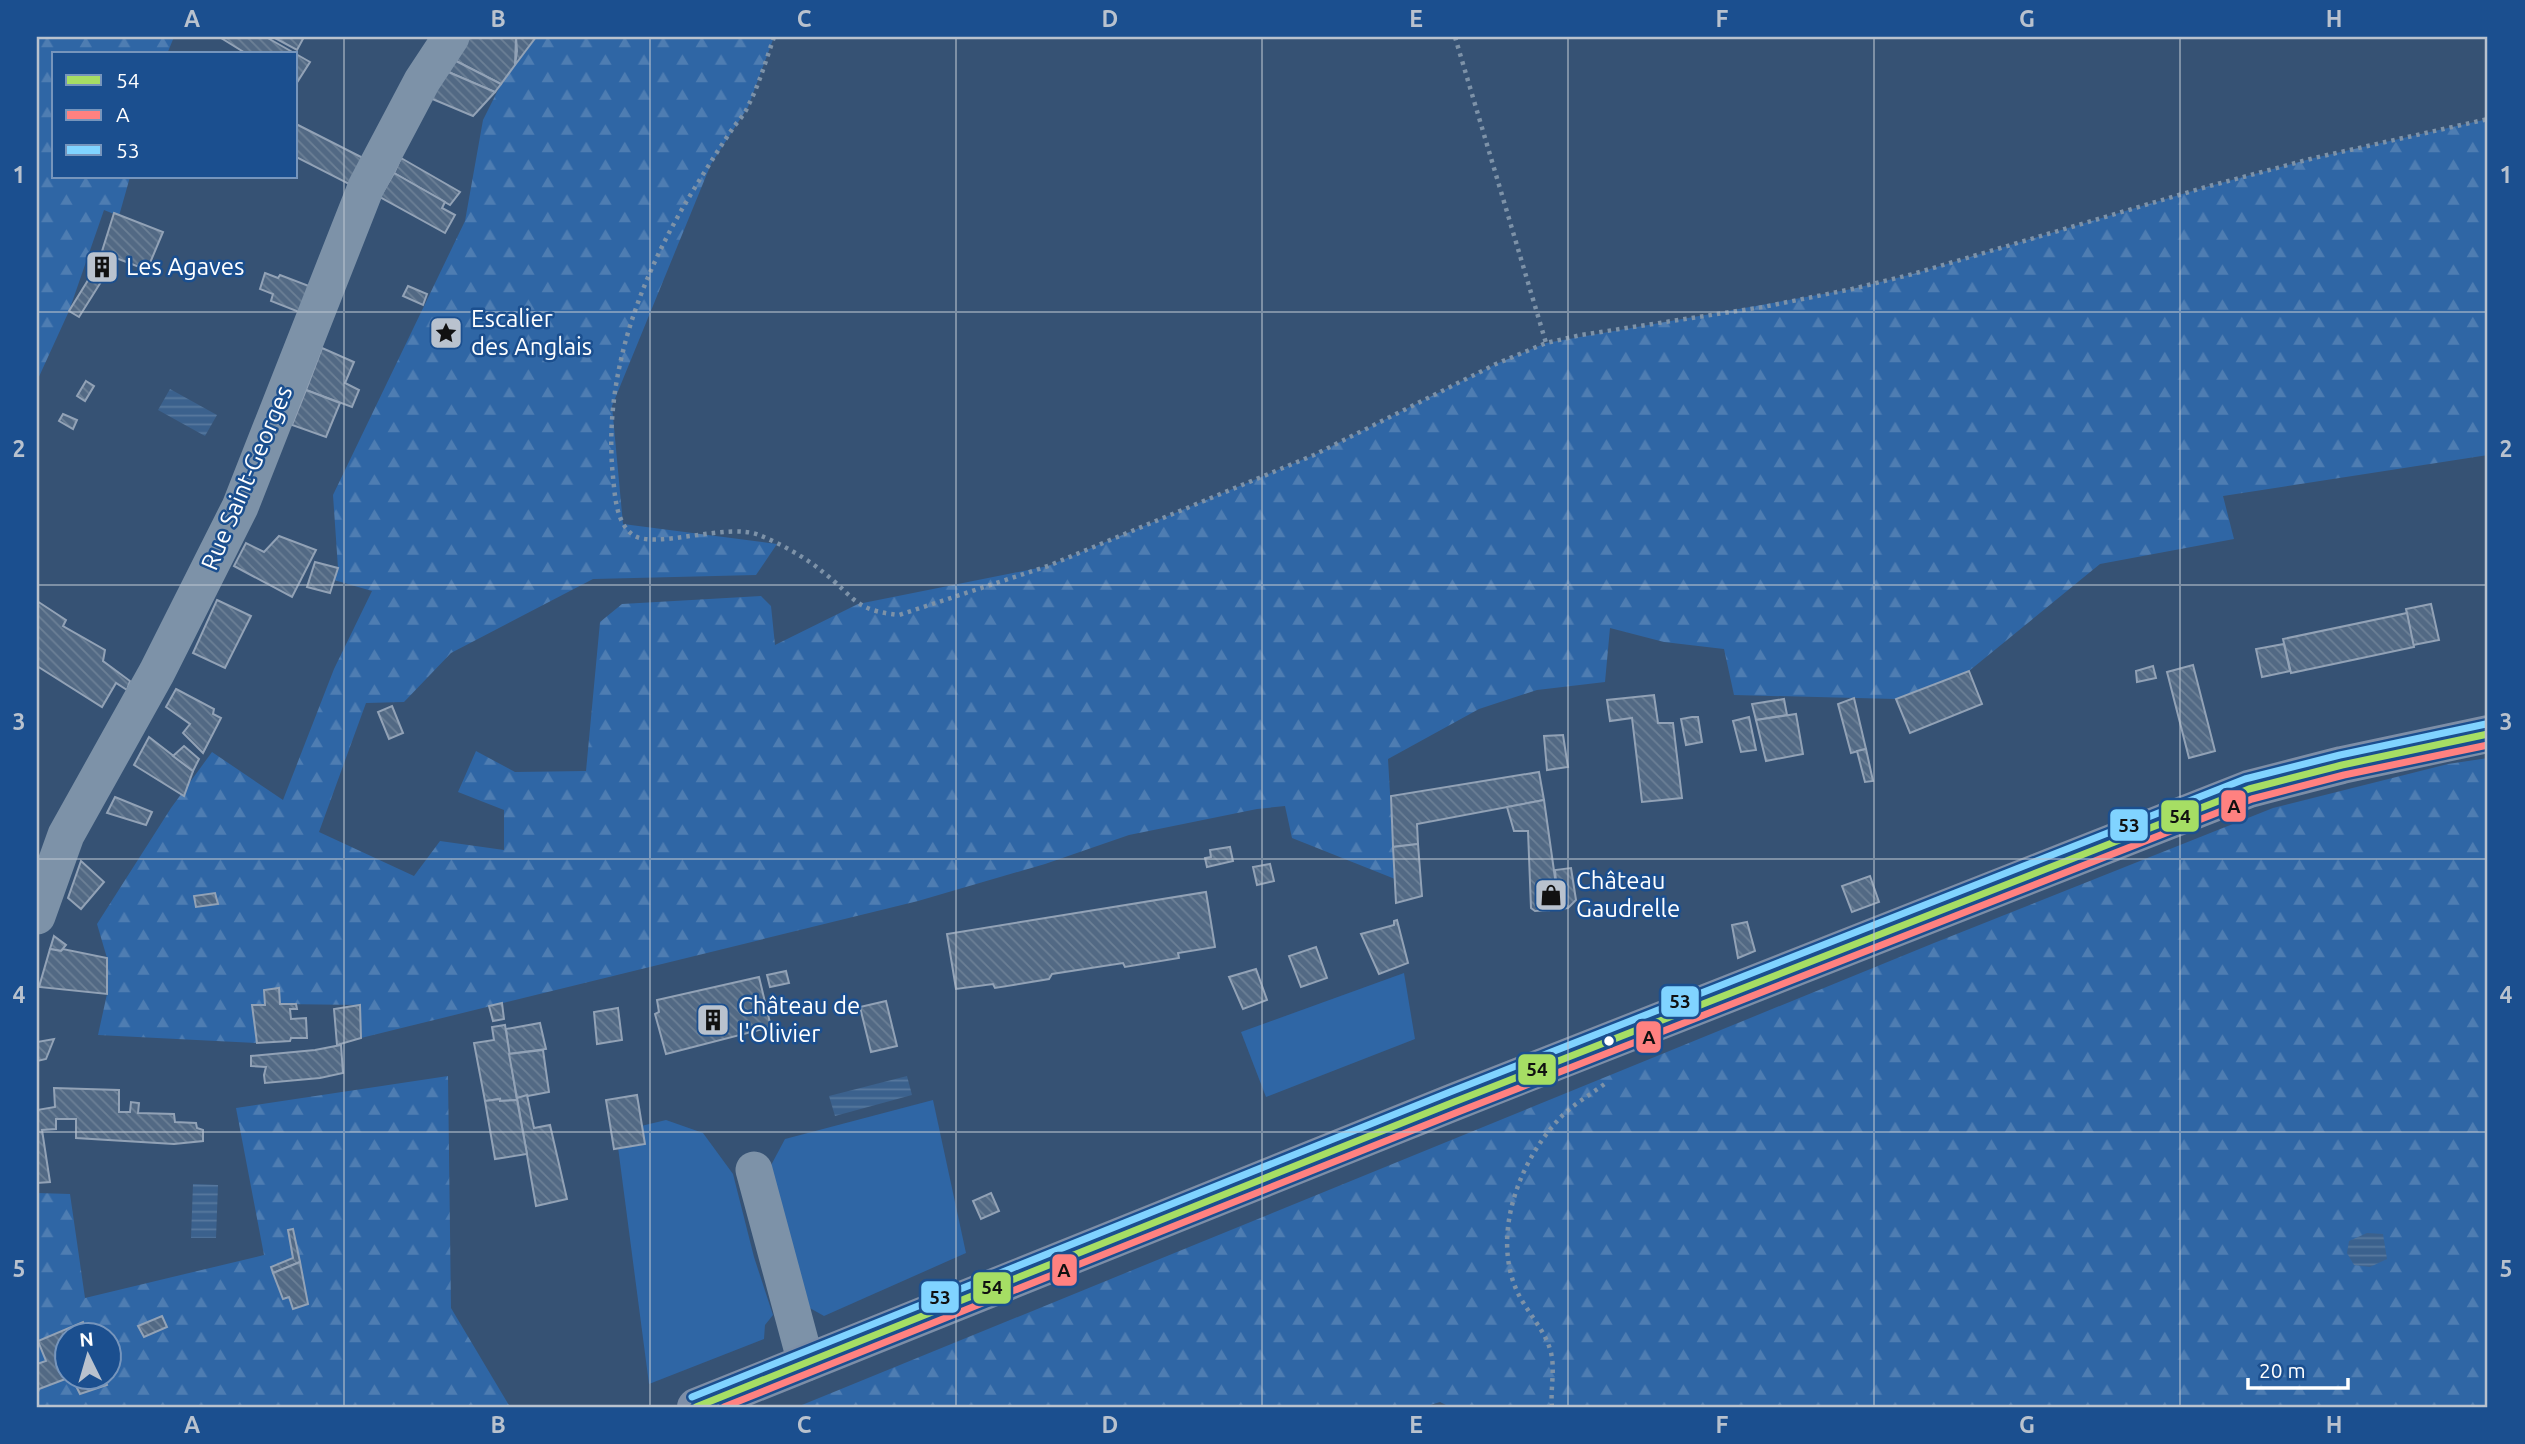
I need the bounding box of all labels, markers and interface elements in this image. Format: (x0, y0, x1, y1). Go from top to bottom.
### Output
text: A (184, 6, 200, 31)
text: B (490, 6, 506, 31)
text: C (797, 6, 812, 31)
text: D (1102, 6, 1118, 31)
text: E (1409, 6, 1423, 31)
text: F (1716, 6, 1729, 31)
text: G (2019, 6, 2035, 31)
text: H (2326, 6, 2342, 31)
legend (52, 52, 298, 178)
text: 54 (116, 68, 140, 92)
text: A (116, 102, 130, 126)
text: 53 (116, 138, 140, 162)
text: 1 (13, 162, 25, 187)
text: 1 (2500, 162, 2512, 187)
building icon: Les Agaves (83, 248, 121, 286)
place label: Les Agaves (126, 253, 244, 280)
place label: Escalier des Anglais (471, 305, 592, 360)
place icon: Escalier des Anglais (427, 314, 465, 352)
street label: Rue Saint-Georges (196, 382, 298, 574)
text: 2 (13, 436, 25, 461)
text: 2 (2500, 436, 2512, 461)
text: 3 (13, 709, 25, 734)
text: 3 (2500, 709, 2512, 734)
line badge: A (2220, 789, 2247, 823)
text: A (2227, 795, 2241, 817)
line badge: 54 (2160, 799, 2200, 833)
text: 54 (2169, 805, 2191, 827)
line badge: 53 (2109, 808, 2149, 842)
text: 53 (2118, 814, 2140, 836)
place label: Château Gaudrelle (1576, 867, 1680, 922)
shop icon: Château Gaudrelle (1532, 876, 1570, 914)
text: 4 (13, 982, 26, 1007)
text: 4 (2500, 982, 2513, 1007)
line badge: 53 (1660, 985, 1700, 1018)
text: 53 (1669, 990, 1691, 1012)
place label: Château de l'Olivier (738, 992, 860, 1047)
building icon: Château de l'Olivier (694, 1001, 732, 1039)
line badge: A (1635, 1020, 1662, 1054)
text: A (1642, 1026, 1656, 1048)
unlabelled marker (1602, 1034, 1616, 1048)
line badge: 54 (1517, 1053, 1557, 1086)
text: 54 (1526, 1058, 1548, 1080)
line badge: A (1051, 1253, 1078, 1287)
text: 5 (13, 1256, 25, 1281)
text: 5 (2500, 1256, 2512, 1281)
text: A (1057, 1259, 1071, 1281)
line badge: 54 (972, 1271, 1012, 1305)
text: 54 (981, 1276, 1003, 1298)
line badge: 53 (920, 1280, 960, 1314)
text: 53 (929, 1286, 951, 1308)
north arrow (52, 1322, 122, 1392)
text: N (78, 1327, 95, 1351)
scale bar (2248, 1346, 2348, 1390)
text: 20 m (2259, 1358, 2306, 1382)
text: A (184, 1412, 200, 1437)
text: B (490, 1412, 506, 1437)
text: C (797, 1412, 812, 1437)
text: D (1102, 1412, 1118, 1437)
text: E (1409, 1412, 1423, 1437)
text: F (1716, 1412, 1729, 1437)
text: G (2019, 1412, 2035, 1437)
text: H (2326, 1412, 2342, 1437)

